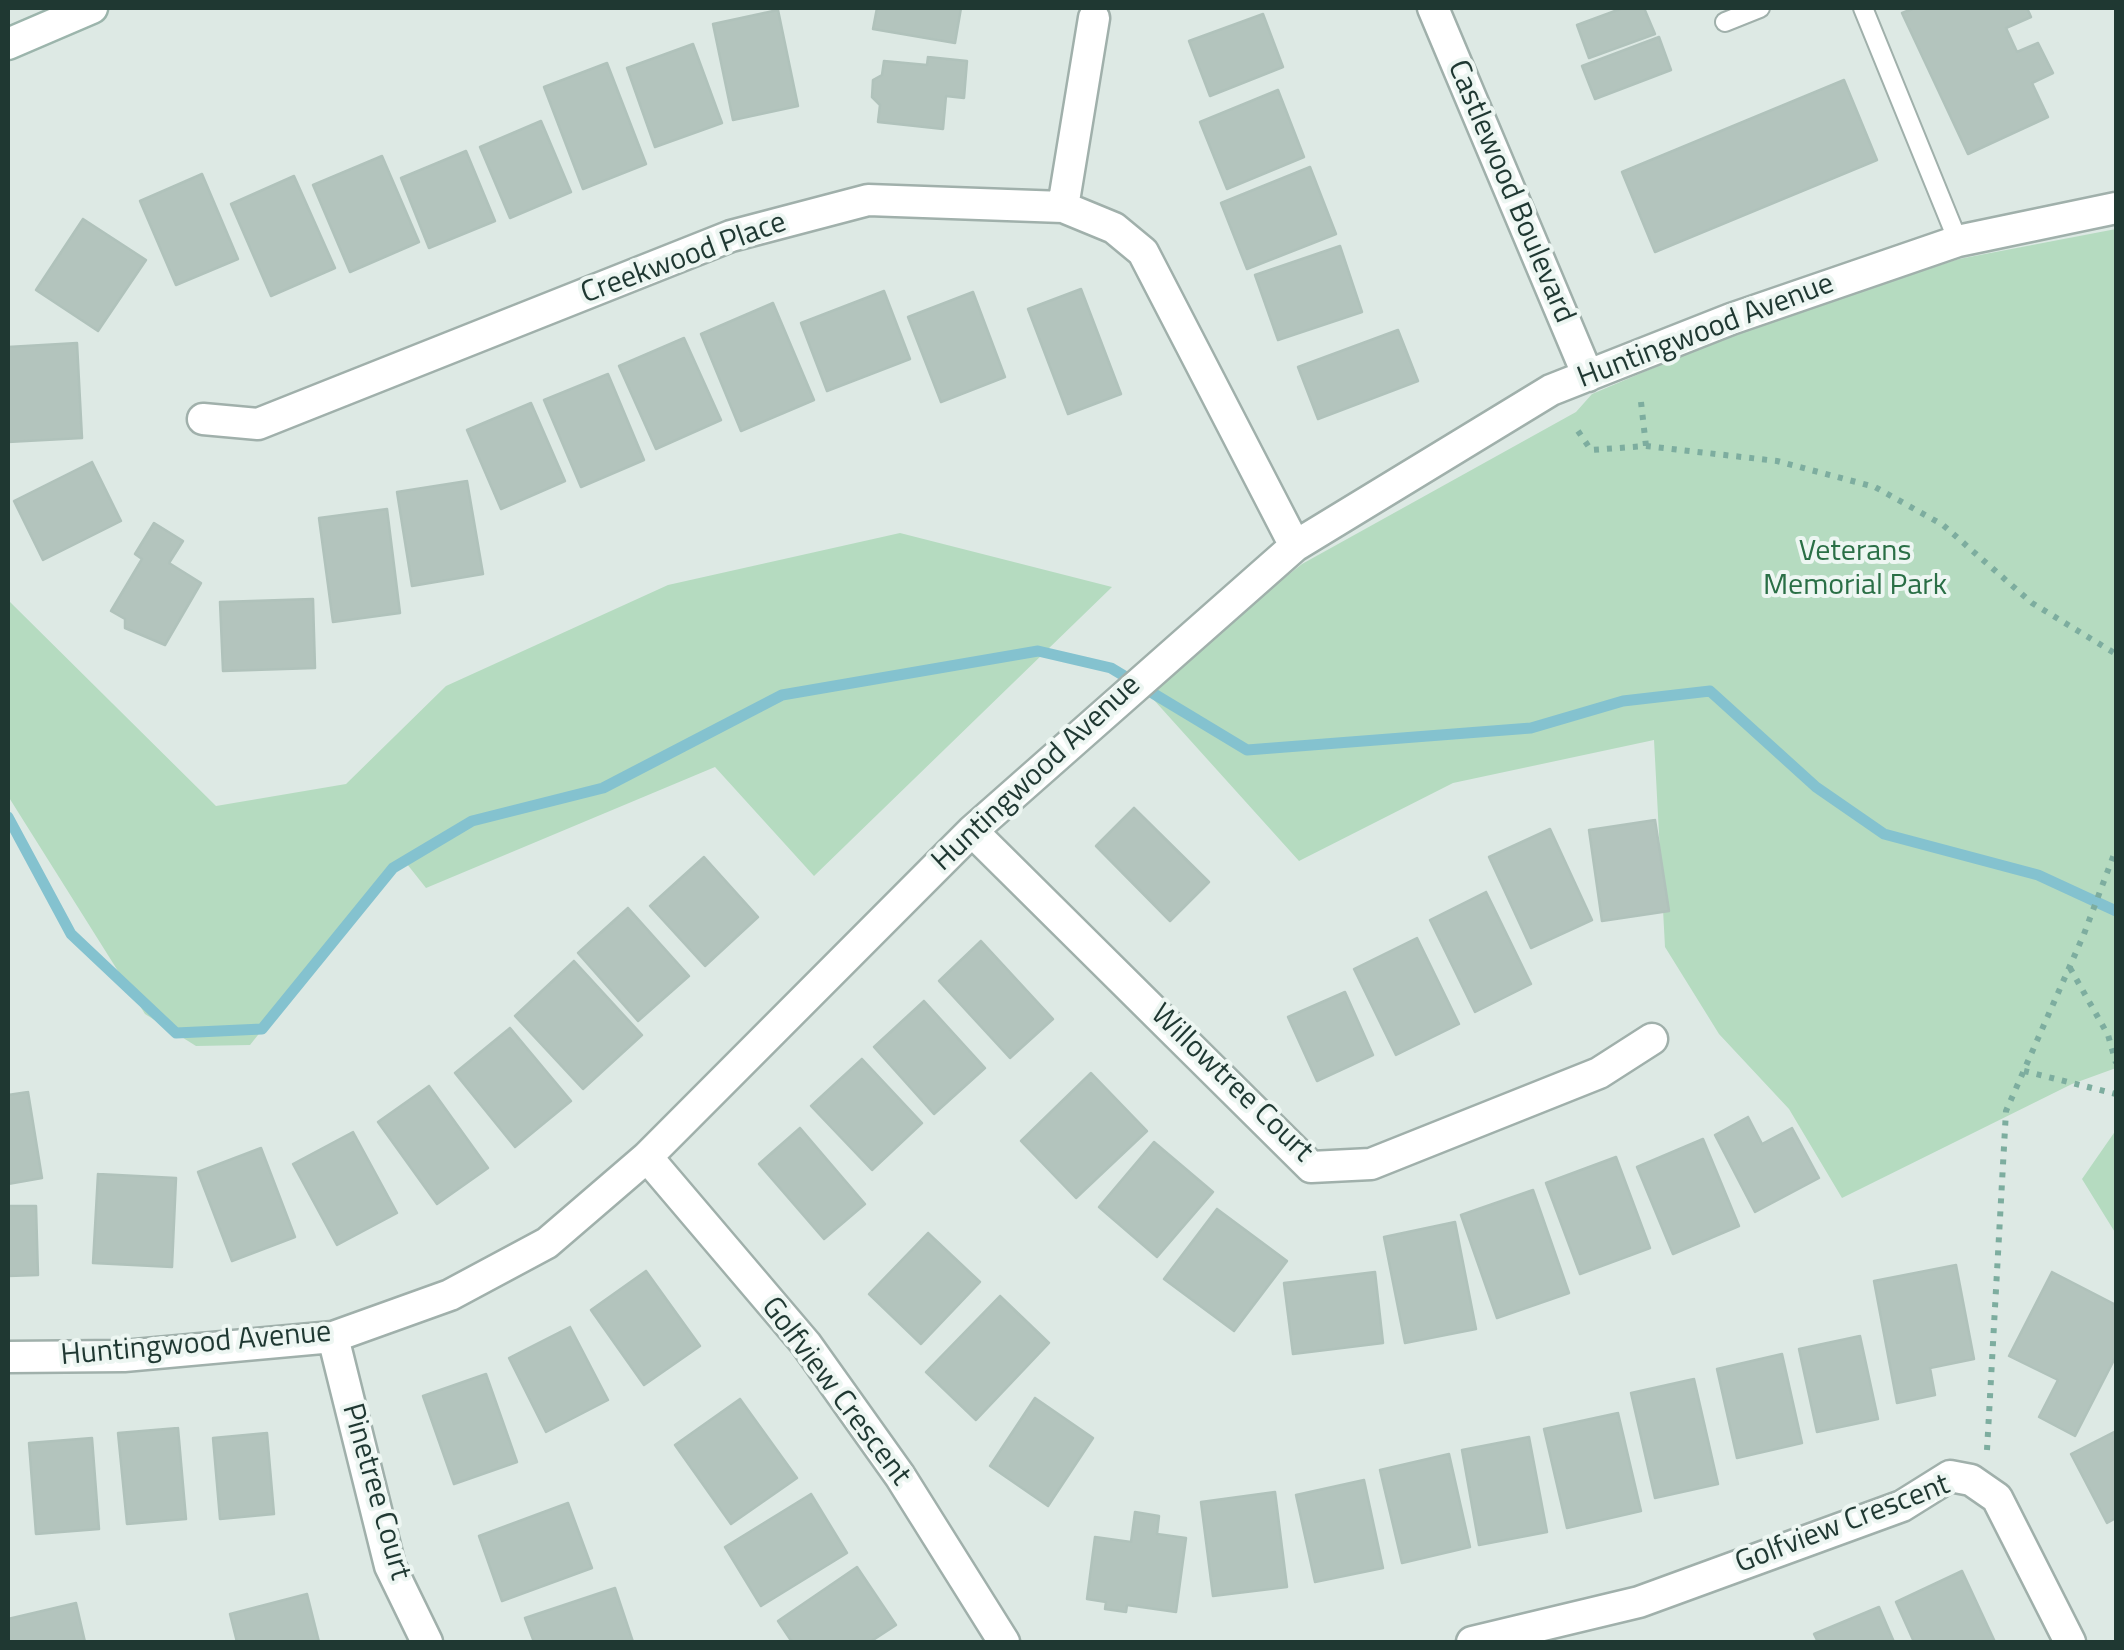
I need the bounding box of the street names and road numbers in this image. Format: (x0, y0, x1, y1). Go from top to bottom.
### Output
street label: Castlewood Boulevard (1438, 55, 1582, 329)
street label: Creekwood Place (577, 205, 791, 313)
street label: Huntingwood Avenue (1573, 267, 1839, 397)
street label: Huntingwood Avenue (925, 668, 1149, 880)
street label: Willowtree Court (1142, 997, 1320, 1171)
street label: Golfview Crescent (752, 1291, 918, 1493)
street label: Huntingwood Avenue (59, 1315, 333, 1375)
street label: Pinetree Court (333, 1400, 417, 1584)
street label: Golfview Crescent (1731, 1468, 1955, 1582)

